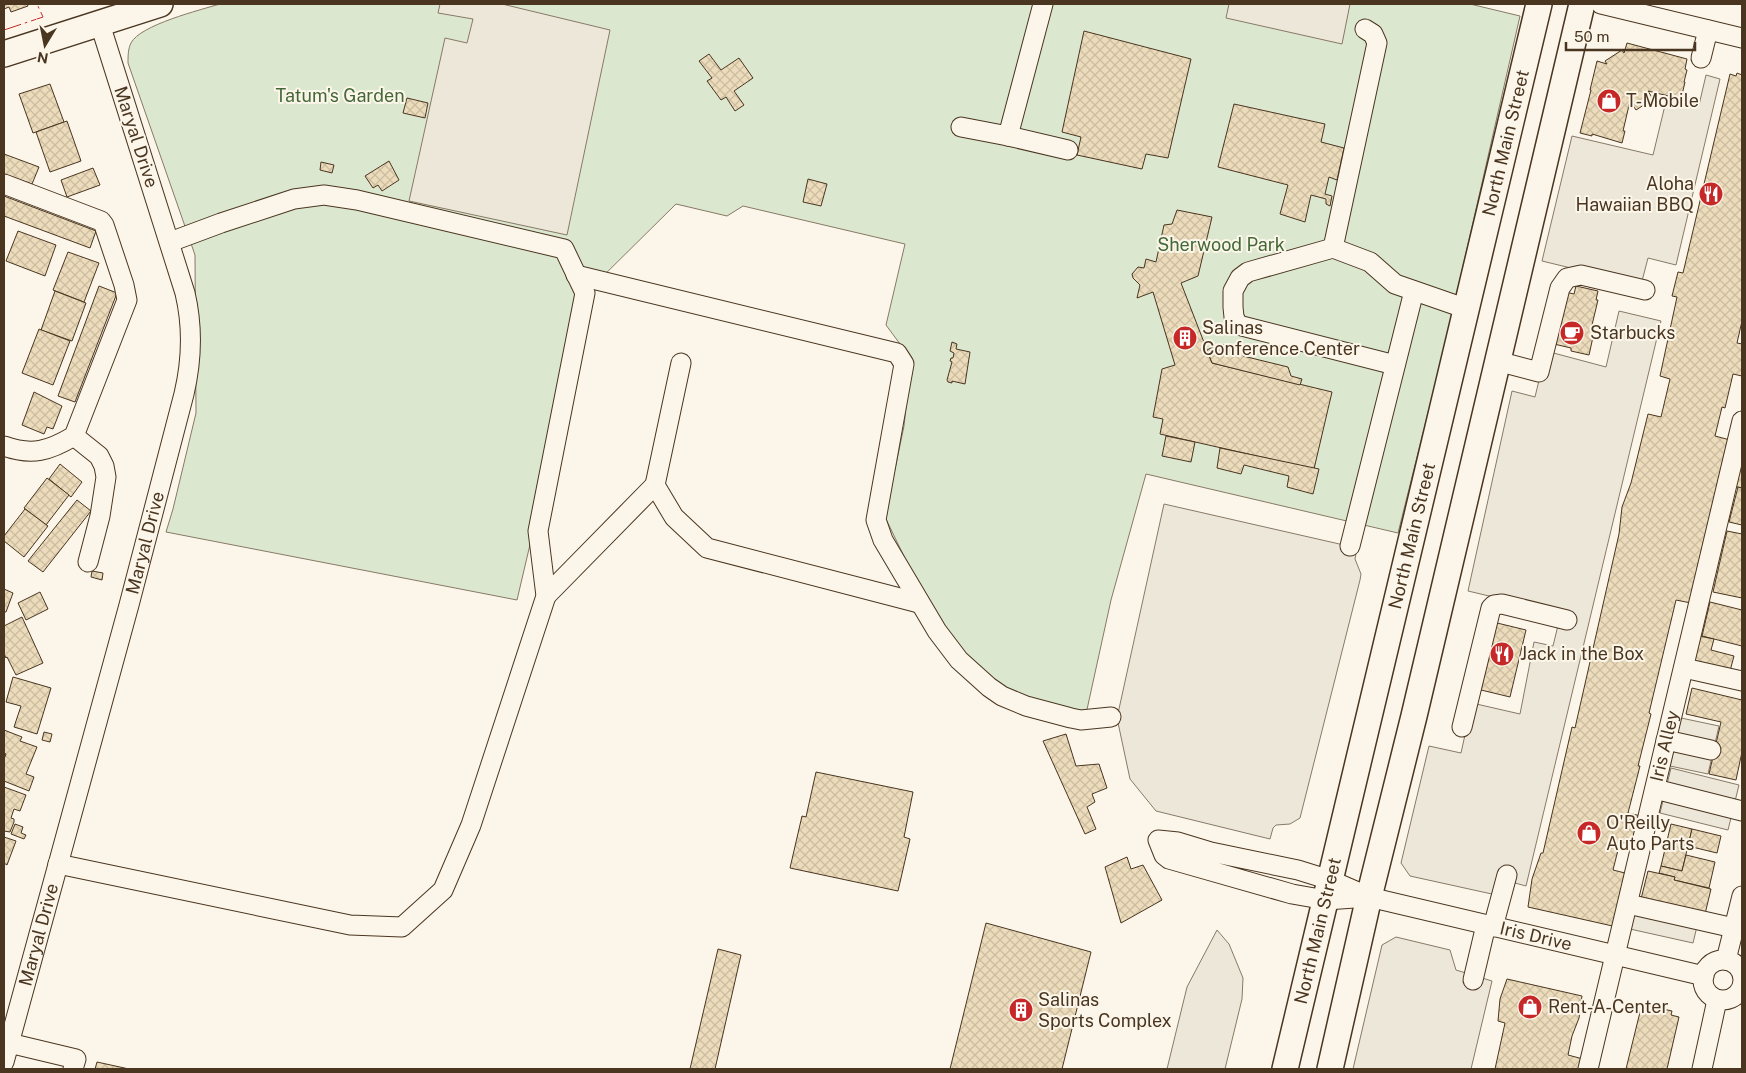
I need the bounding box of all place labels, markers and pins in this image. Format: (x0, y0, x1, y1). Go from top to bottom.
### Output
shop icon: T-Mobile (1596, 88, 1622, 114)
place label: T-Mobile (1626, 90, 1699, 111)
place label: Aloha Hawaiian BBQ (1575, 173, 1694, 215)
restaurant icon: Aloha Hawaiian BBQ (1698, 181, 1724, 207)
place label: Salinas Conference Center (1202, 317, 1360, 359)
cafe icon: Starbucks (1559, 320, 1585, 346)
place label: Starbucks (1590, 322, 1675, 343)
building icon: Salinas Conference Center (1172, 325, 1198, 351)
restaurant icon: Jack in the Box (1489, 641, 1515, 667)
place label: Jack in the Box (1520, 643, 1644, 664)
place label: O'Reilly Auto Parts (1606, 812, 1694, 854)
shop icon: O'Reilly Auto Parts (1576, 820, 1602, 846)
place label: Salinas Sports Complex (1038, 989, 1172, 1031)
shop icon: Rent-A-Center (1517, 994, 1543, 1020)
place label: Rent-A-Center (1548, 996, 1669, 1017)
building icon: Salinas Sports Complex (1008, 997, 1034, 1023)

